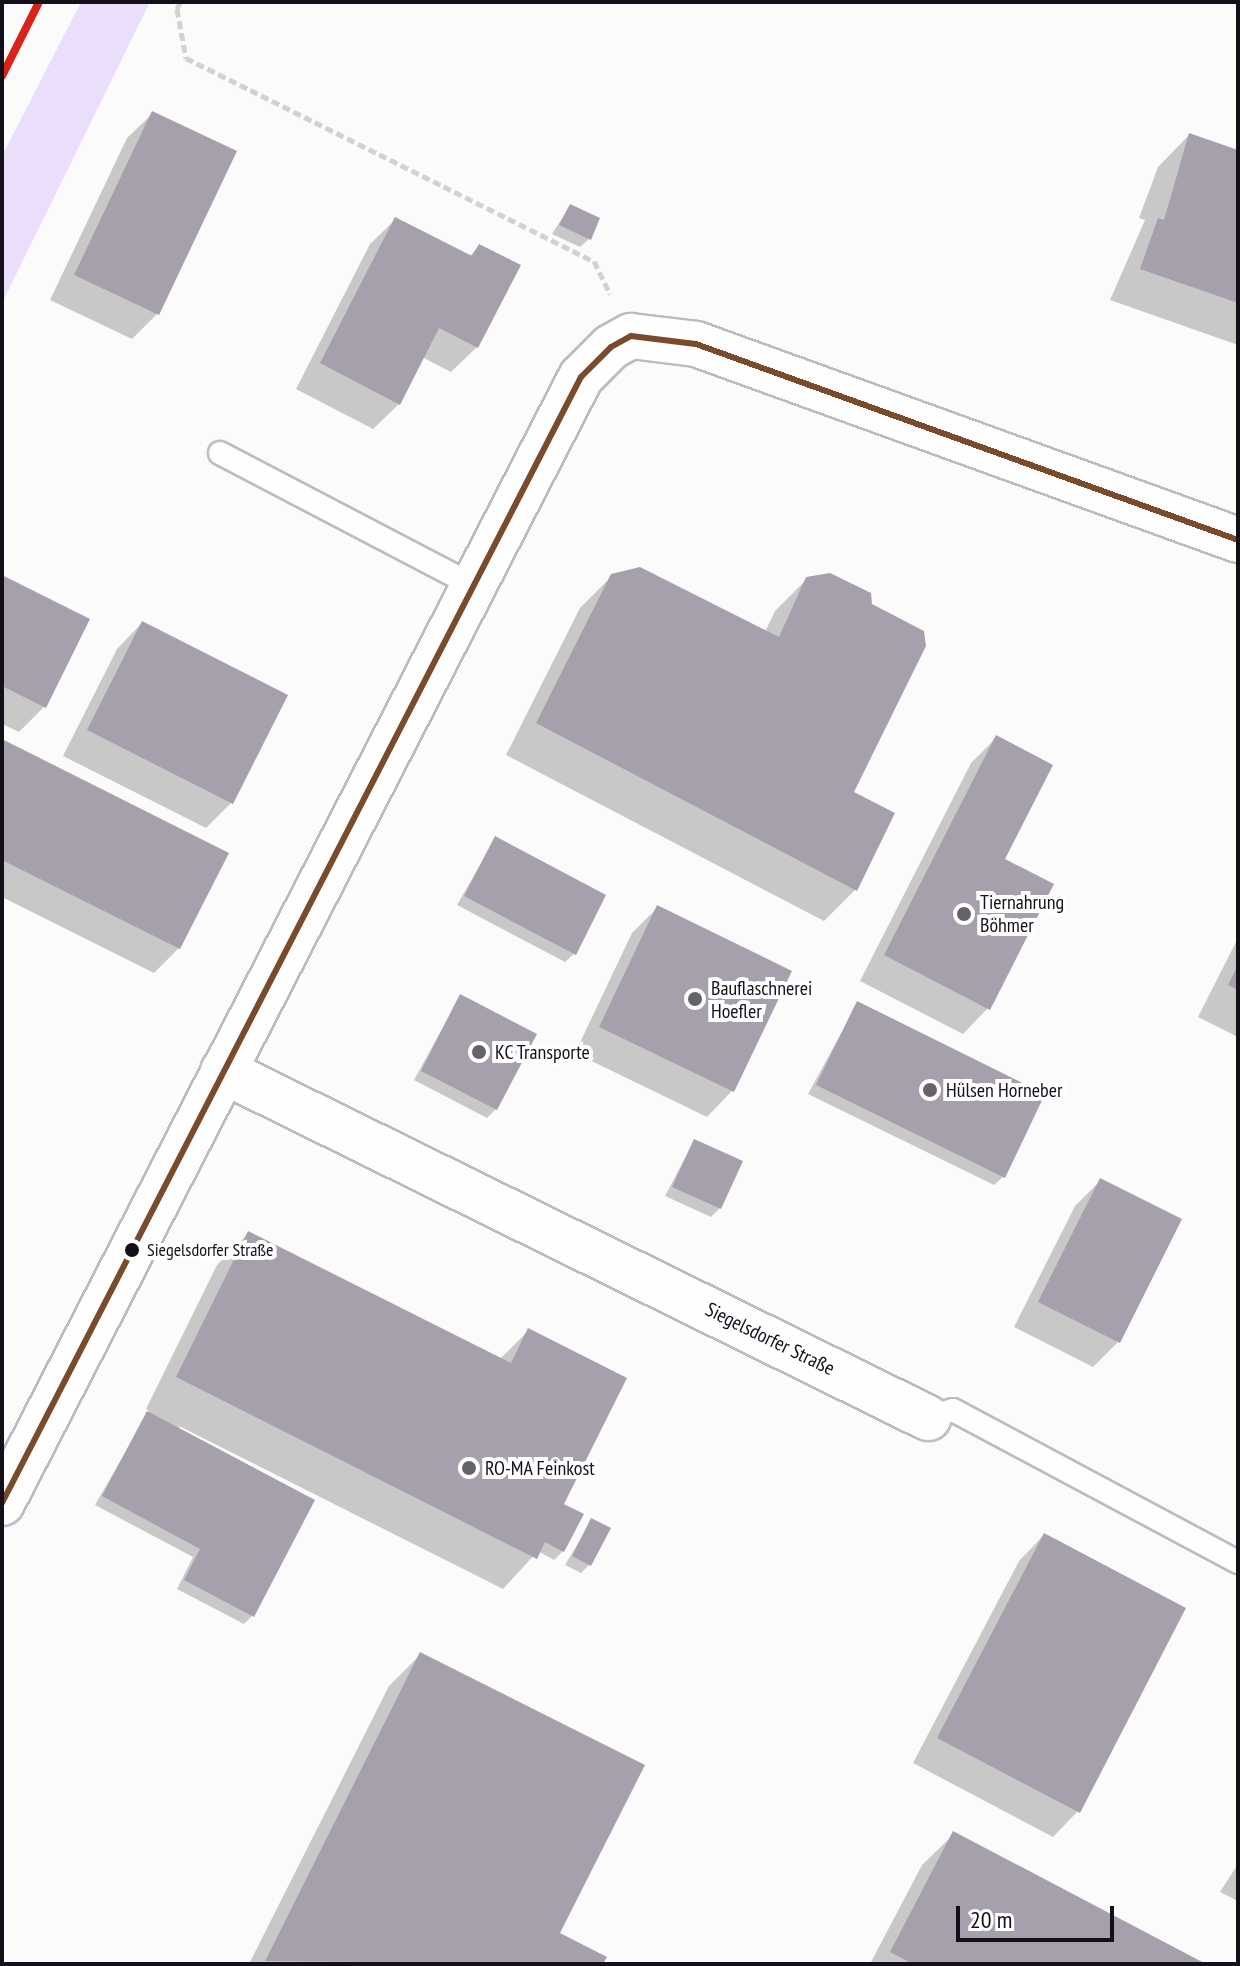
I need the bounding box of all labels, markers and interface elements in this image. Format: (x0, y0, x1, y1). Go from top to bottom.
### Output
place label: Tiernahrung Böhmer (980, 890, 1064, 937)
marker: Tiernahrung Böhmer (955, 905, 973, 923)
place label: Bauflaschnerei Hoefler (711, 976, 812, 1023)
marker: Bauflaschnerei Hoefler (686, 990, 704, 1008)
place label: KC Transporte (495, 1040, 591, 1064)
marker: KC Transporte (470, 1043, 488, 1061)
place label: Hülsen Horneber (946, 1078, 1062, 1102)
marker: Hülsen Horneber (921, 1081, 939, 1099)
place label: Siegelsdorfer Straße (147, 1239, 274, 1261)
marker: Siegelsdorfer Straße (124, 1242, 140, 1258)
street label: Siegelsdorfer Straße (702, 1297, 838, 1381)
place label: RO-MA Feinkost (485, 1456, 595, 1480)
marker: RO-MA Feinkost (460, 1459, 478, 1477)
scale bar (960, 1890, 1118, 1940)
text: 20 m (970, 1904, 1012, 1935)

